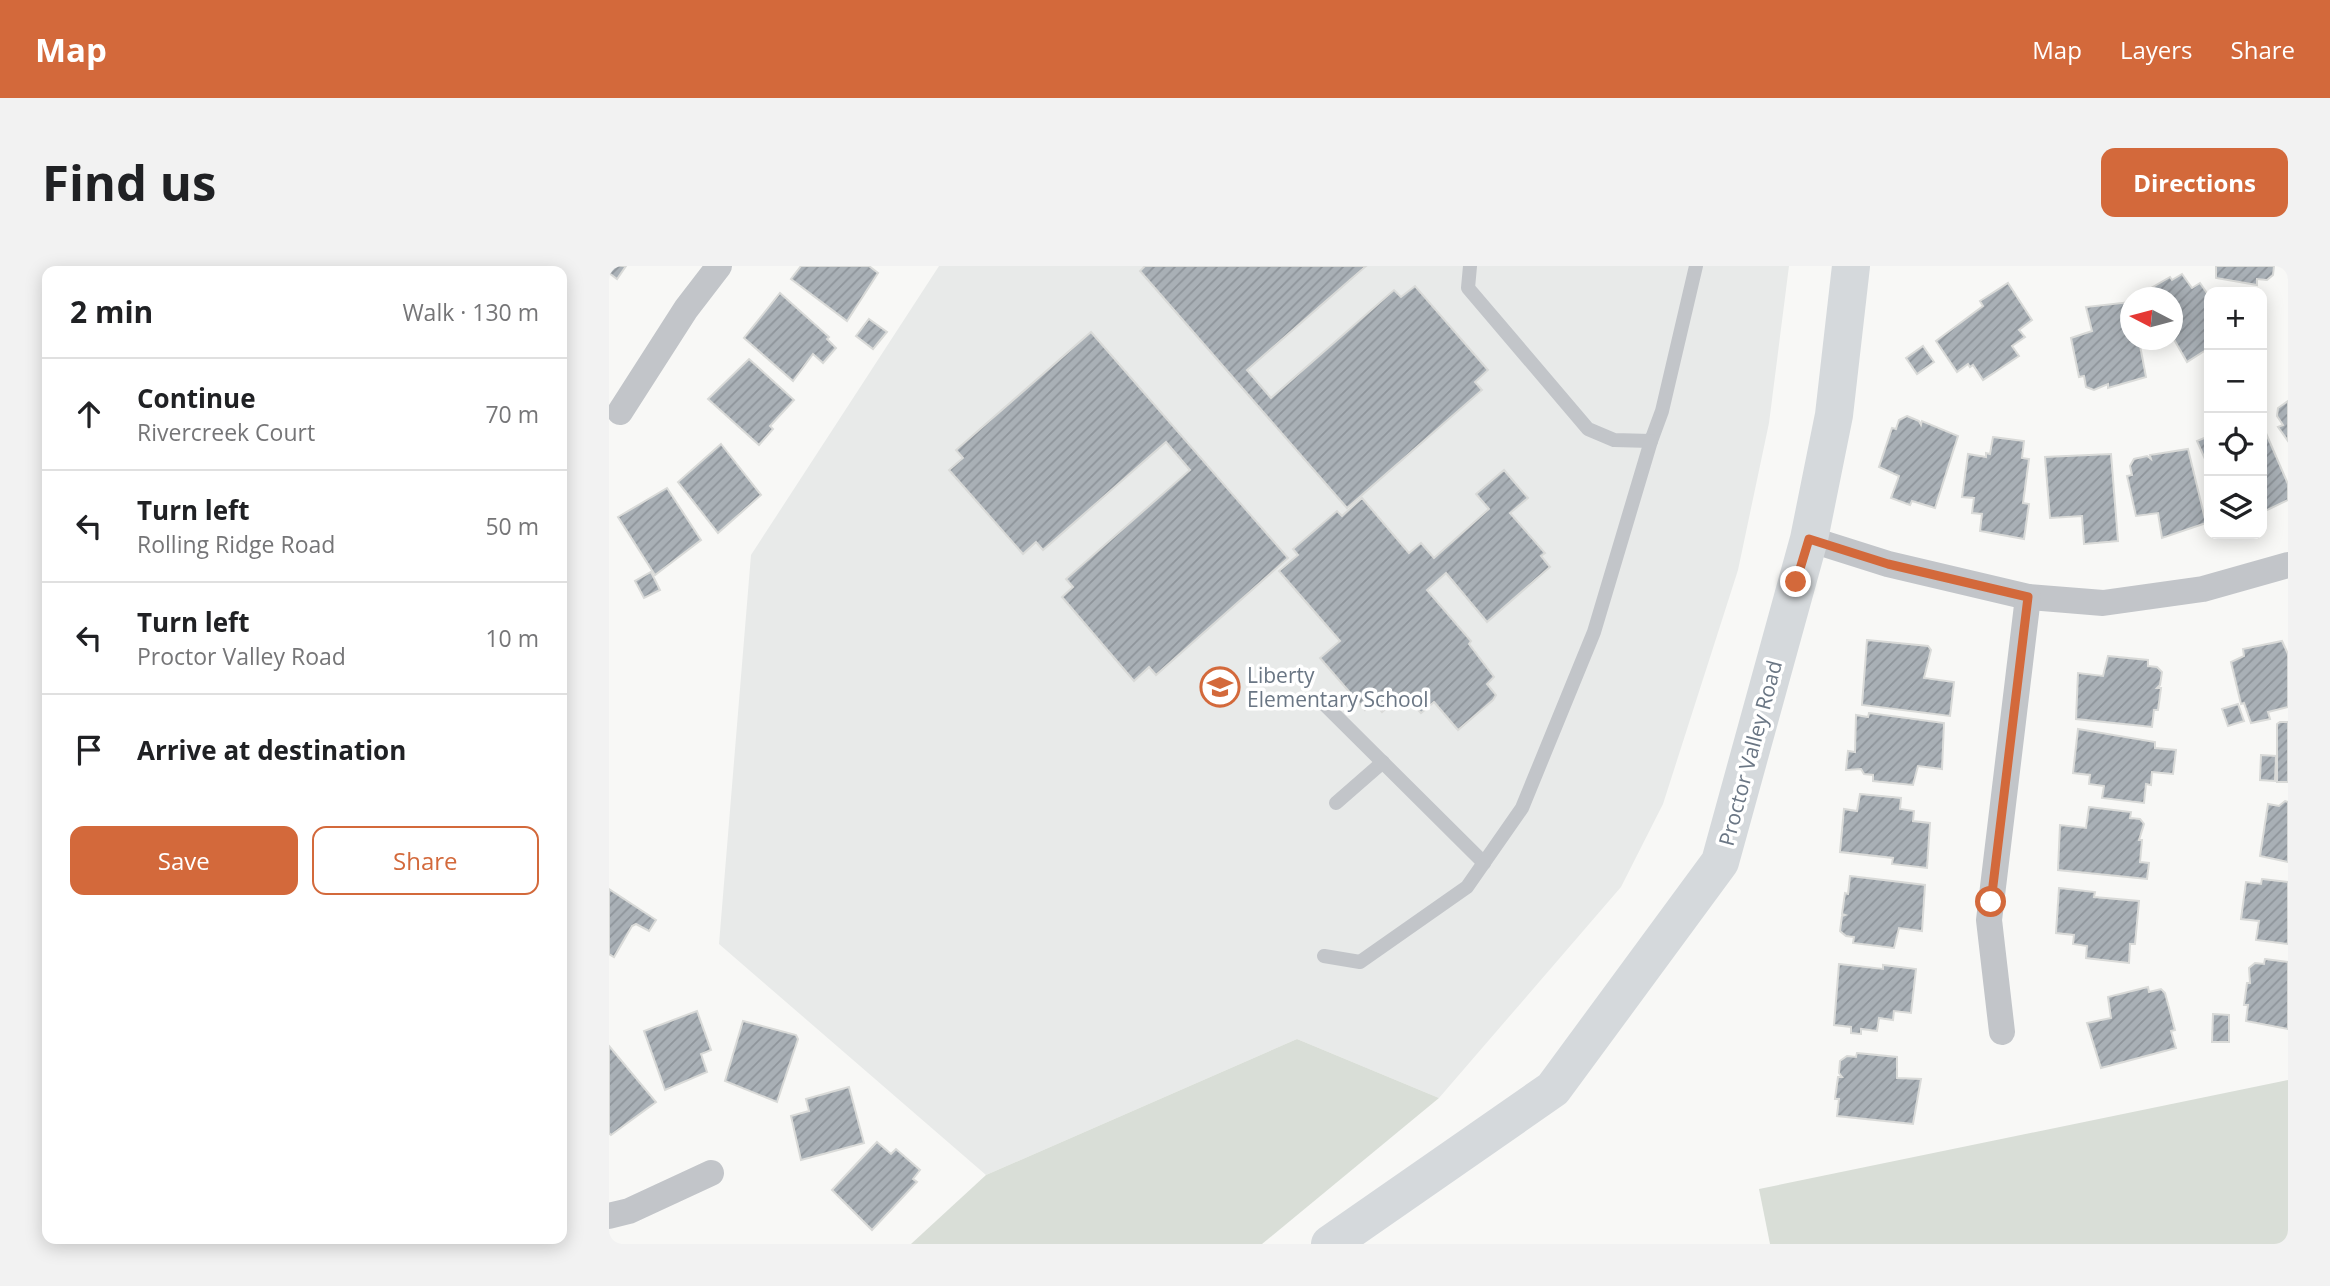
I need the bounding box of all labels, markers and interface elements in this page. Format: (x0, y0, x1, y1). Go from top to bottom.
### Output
text: Map (35, 27, 107, 72)
text: Map (2032, 33, 2082, 66)
text: Layers (2120, 33, 2193, 66)
text: Share (2231, 33, 2295, 66)
button: Directions (2101, 148, 2288, 217)
text: Find us (42, 149, 216, 215)
north arrow (2120, 287, 2183, 350)
map controls (2204, 287, 2267, 539)
button: + (2204, 287, 2267, 350)
text: 2 min (70, 291, 153, 332)
text: Walk · 130 m (402, 296, 539, 328)
button: − (2204, 350, 2267, 413)
text: Continue (137, 380, 256, 416)
icon: ahead (70, 395, 108, 433)
text: 70 m (485, 398, 539, 430)
button: locate (2204, 413, 2267, 476)
text: Rivercreek Court (137, 416, 315, 448)
button: layers (2204, 476, 2267, 539)
text: Turn left (137, 492, 249, 528)
icon: left (70, 507, 108, 545)
text: 50 m (485, 510, 539, 542)
text: Rolling Ridge Road (137, 528, 335, 560)
route end (1780, 566, 1811, 597)
text: Turn left (137, 604, 249, 640)
icon: left (70, 619, 108, 657)
text: 10 m (485, 622, 539, 654)
text: Proctor Valley Road (137, 640, 346, 672)
street label: Proctor Valley Road (1712, 657, 1788, 849)
place label: Liberty Elementary School (1247, 661, 1429, 713)
school or university icon: Liberty Elementary School (1199, 666, 1241, 708)
icon: arrive (70, 731, 108, 769)
text: Arrive at destination (137, 732, 406, 768)
button: Save (70, 826, 298, 895)
button: Share (312, 826, 539, 895)
route start (1975, 886, 2006, 917)

